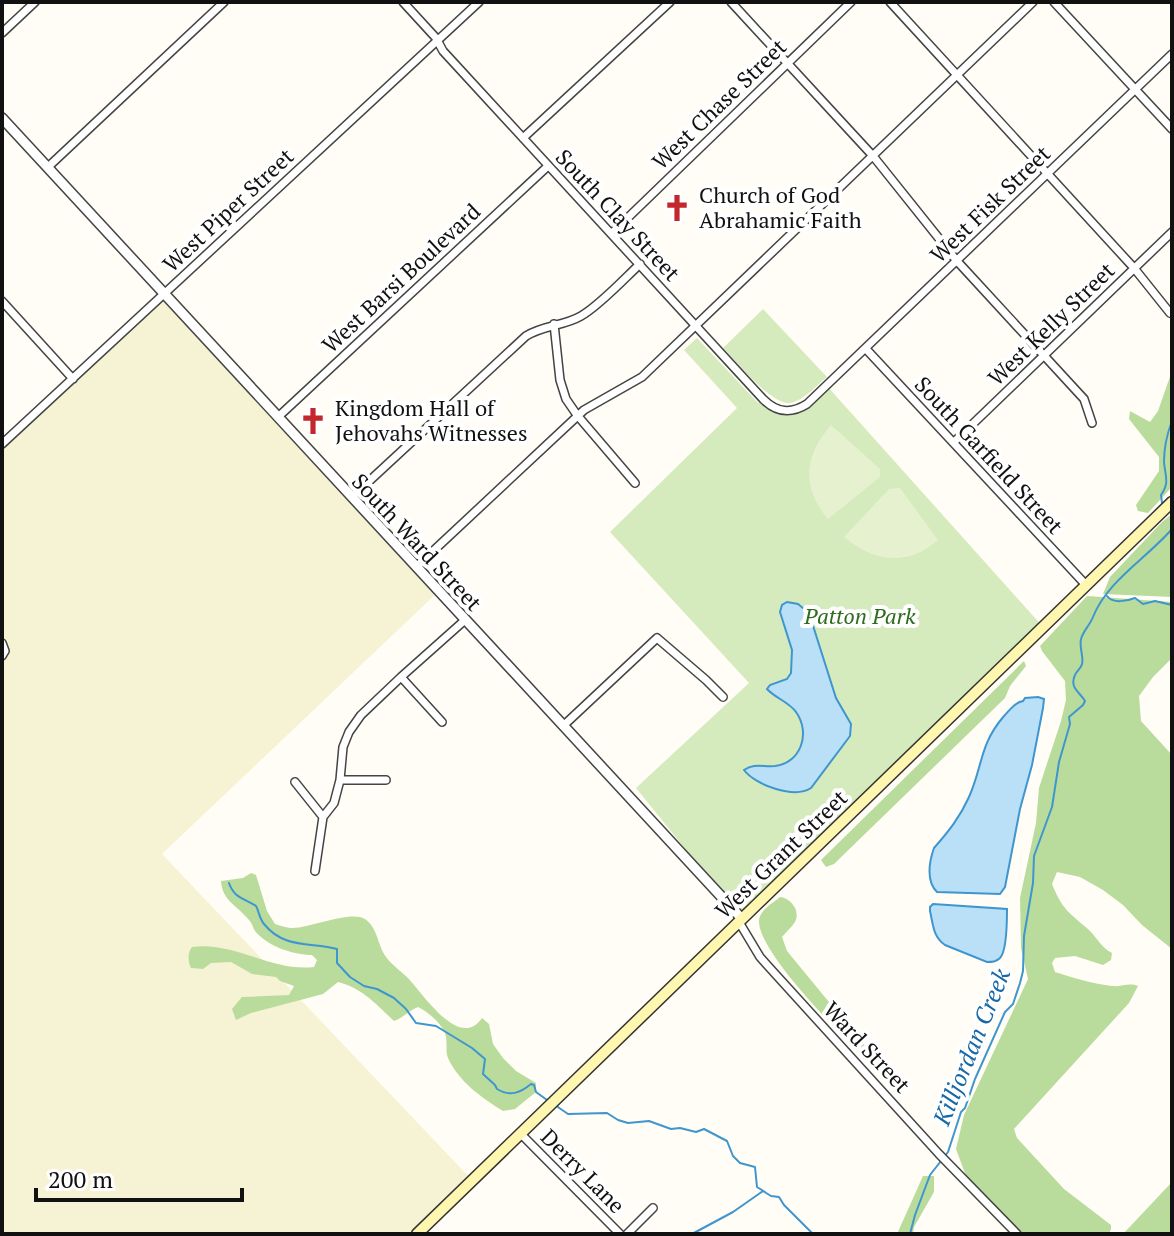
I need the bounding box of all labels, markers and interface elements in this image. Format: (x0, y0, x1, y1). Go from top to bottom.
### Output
street label: West Chase Street (645, 32, 792, 175)
street label: West Fisk Street (923, 139, 1056, 269)
street label: West Piper Street (156, 141, 299, 278)
street label: South Clay Street (550, 143, 687, 287)
place label: Church of God Abrahamic Faith (699, 180, 862, 234)
church icon: Church of God Abrahamic Faith (662, 193, 692, 223)
street label: West Barsi Boulevard (315, 197, 486, 359)
street label: West Kelly Street (981, 256, 1120, 392)
street label: South Garfield Street (909, 370, 1070, 539)
place label: Kingdom Hall of Jehovahs Witnesses (335, 393, 527, 447)
church icon: Kingdom Hall of Jehovahs Witnesses (298, 406, 328, 436)
street label: South Ward Street (346, 467, 489, 617)
park label: Patton Park (803, 601, 916, 630)
street label: West Grant Street (708, 783, 853, 924)
water label: Killjordan Creek (925, 963, 1017, 1130)
street label: Ward Street (818, 995, 917, 1099)
street label: Derry Lane (535, 1122, 632, 1219)
scale bar (36, 1152, 242, 1202)
text: 200 m (48, 1163, 113, 1195)

